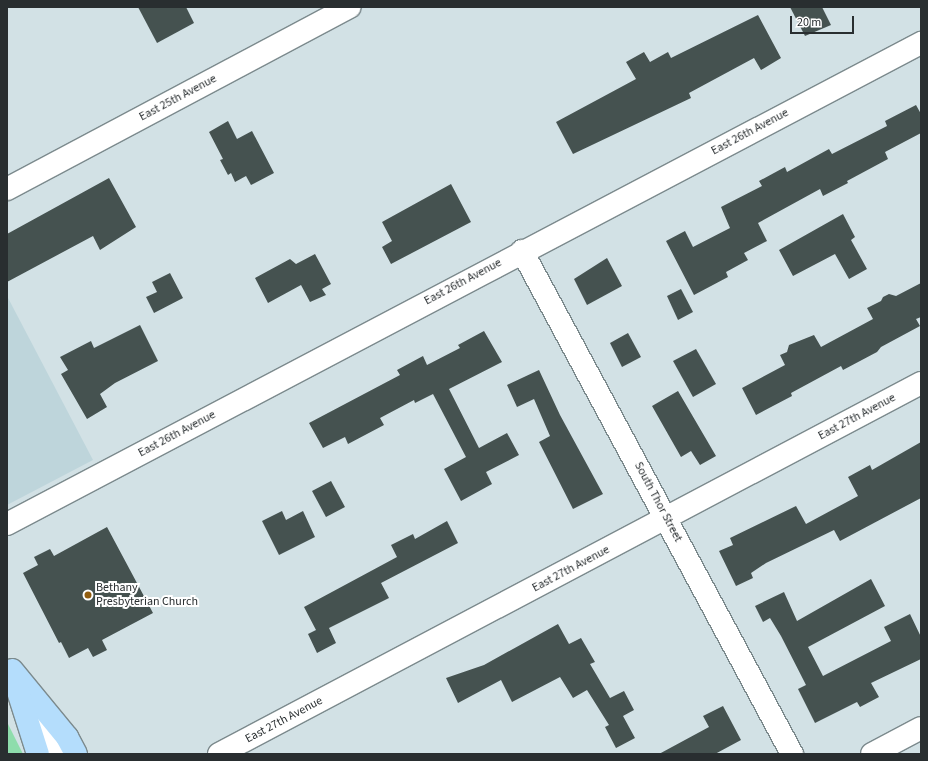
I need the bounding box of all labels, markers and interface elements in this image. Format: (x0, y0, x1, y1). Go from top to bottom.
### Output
scale bar (792, 8, 856, 34)
text: 20 m (797, 14, 821, 31)
street label: East 25th Avenue (137, 72, 219, 124)
street label: East 26th Avenue (709, 106, 791, 158)
street label: East 26th Avenue (422, 256, 504, 308)
street label: East 27th Avenue (816, 391, 898, 443)
street label: East 26th Avenue (136, 408, 218, 460)
street label: South Thor Street (631, 460, 685, 544)
street label: East 27th Avenue (530, 543, 612, 595)
place label: Bethany Presbyterian Church (96, 581, 198, 609)
marker: Bethany Presbyterian Church (83, 590, 93, 600)
street label: East 27th Avenue (243, 694, 325, 746)

